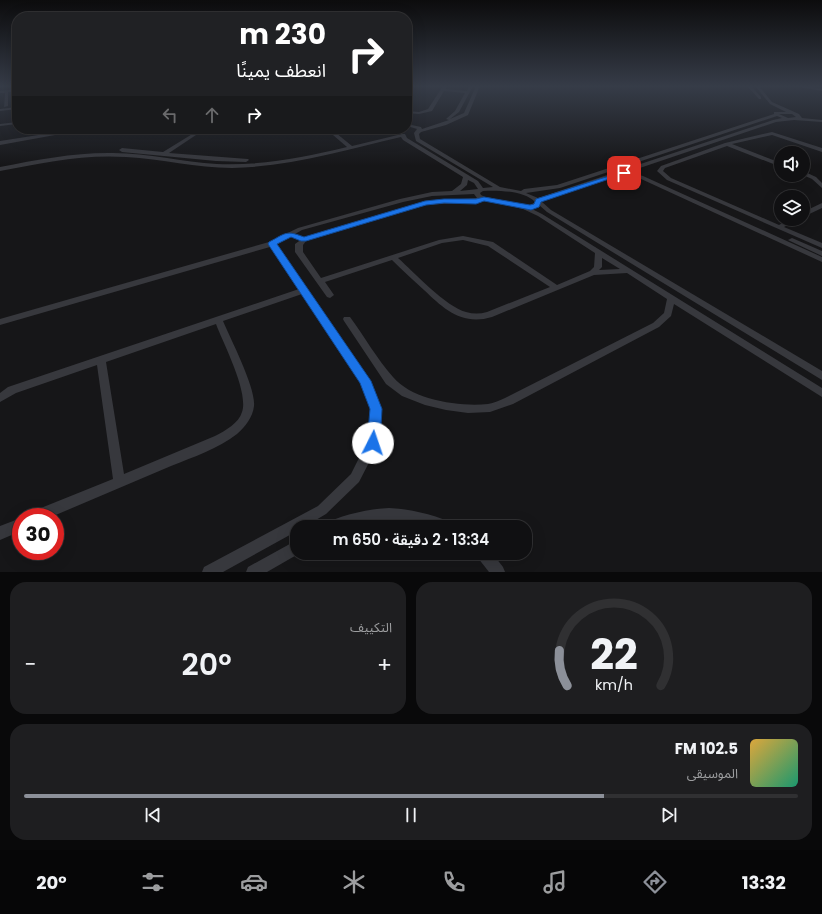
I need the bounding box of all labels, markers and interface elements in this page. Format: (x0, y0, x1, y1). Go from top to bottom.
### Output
text: 230 m (239, 15, 326, 54)
icon: right (340, 28, 392, 80)
text: انعطف يمينًا (236, 58, 326, 83)
icon: left (159, 104, 181, 126)
icon: ahead (201, 104, 223, 126)
icon: right (243, 104, 265, 126)
map controls (774, 146, 810, 226)
button: sound (774, 146, 810, 182)
pin (607, 156, 641, 190)
icon: arrive (613, 162, 635, 184)
button: layers (774, 190, 810, 226)
position arrow (352, 422, 394, 464)
speed limit sign: 30 (12, 508, 64, 560)
text: 13:34 · 2 دقيقة · 650 m (333, 529, 489, 550)
text: التكييف (350, 618, 392, 637)
text: 22 (590, 625, 638, 684)
text: 20° (182, 643, 232, 686)
text: − (24, 649, 36, 680)
text: + (377, 649, 392, 680)
text: km/h (595, 674, 633, 694)
text: 102.5 FM (675, 738, 738, 759)
text: الموسيقى (687, 764, 738, 783)
icon: previous (142, 804, 164, 826)
icon: pause (400, 804, 422, 826)
icon: next (658, 804, 680, 826)
icon: filters (139, 868, 167, 896)
icon: car (240, 868, 268, 896)
icon: climate (340, 868, 368, 896)
icon: phone (440, 868, 468, 896)
icon: music (541, 868, 569, 896)
icon: directions (641, 868, 669, 896)
text: 20° (36, 870, 67, 895)
text: 13:32 (742, 870, 786, 895)

